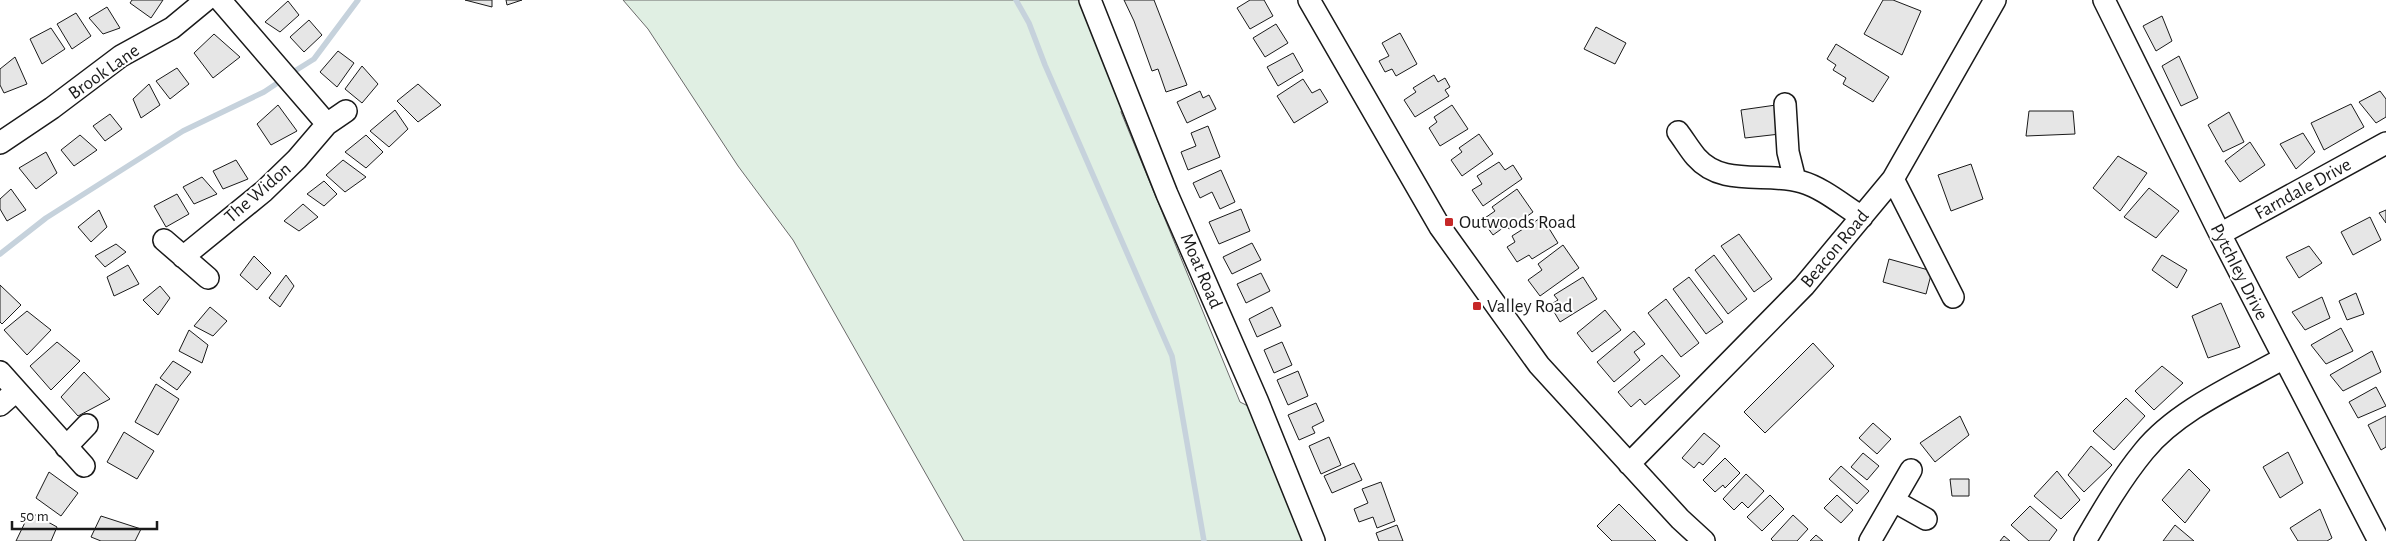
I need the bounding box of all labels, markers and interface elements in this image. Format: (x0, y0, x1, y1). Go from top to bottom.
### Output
street label: Brook Lane (65, 41, 143, 103)
street label: Farndale Drive (2252, 155, 2354, 223)
street label: The Widon (221, 159, 295, 227)
street label: Beacon Road (1797, 206, 1873, 291)
place label: Outwoods Road (1459, 213, 1576, 232)
marker: Outwoods Road (1443, 216, 1455, 228)
street label: Pytchley Drive (2207, 221, 2271, 323)
street label: Moat Road (1177, 231, 1225, 312)
place label: Valley Road (1487, 297, 1573, 316)
marker: Valley Road (1471, 300, 1483, 312)
scale bar (12, 498, 158, 530)
text: 50 m (20, 509, 49, 524)

